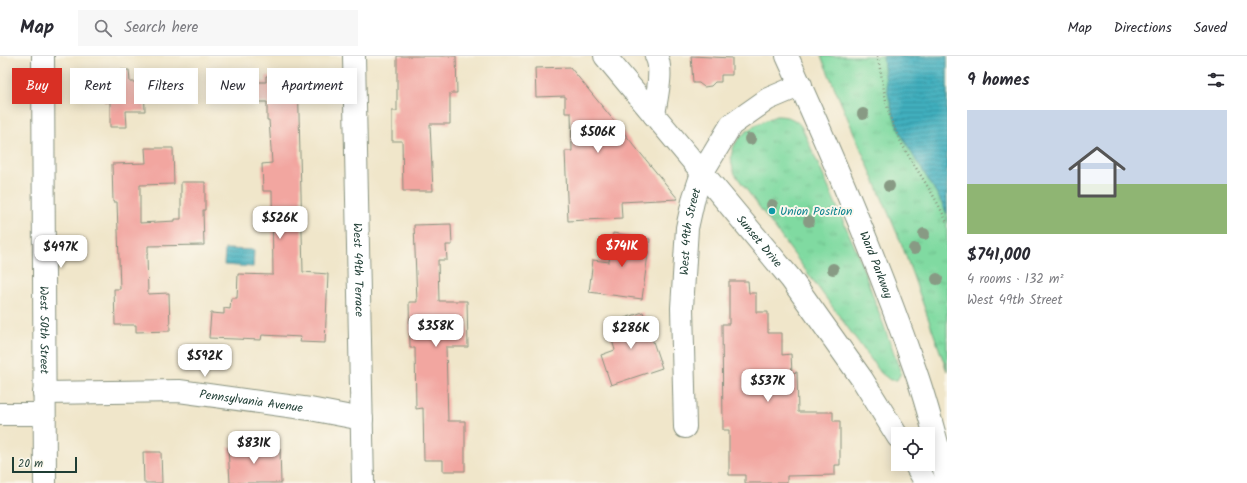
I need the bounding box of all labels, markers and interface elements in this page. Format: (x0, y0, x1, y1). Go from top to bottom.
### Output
search box (78, 10, 358, 46)
text: Map (20, 13, 54, 43)
text: Search here (124, 16, 198, 40)
icon: search (92, 17, 114, 39)
text: Map (1067, 17, 1092, 39)
text: Directions (1114, 17, 1172, 39)
text: Saved (1194, 17, 1227, 39)
text: 9 homes (967, 67, 1030, 94)
chip: Buy (12, 68, 62, 104)
chip: Rent (70, 68, 126, 104)
chip: Filters (134, 68, 198, 104)
chip: New (206, 68, 259, 104)
chip: Apartment (267, 68, 357, 104)
icon: filters (1205, 69, 1227, 91)
pin: $506K (570, 120, 626, 154)
text: $506K (580, 122, 616, 143)
icon: home (1061, 136, 1133, 208)
street label: West 49th Street (675, 185, 706, 276)
place label: Union Position (780, 202, 852, 221)
pin: $526K (252, 206, 308, 240)
marker: Union Position (767, 206, 777, 216)
text: $526K (262, 208, 298, 229)
street label: Sunset Drive (732, 211, 787, 272)
street label: West 49th Terrace (348, 223, 369, 318)
street label: Ward Parkway (854, 228, 898, 301)
pin: $741K (594, 234, 650, 268)
pin: $497K (33, 235, 89, 269)
text: $741K (606, 236, 638, 257)
text: $497K (43, 237, 79, 258)
text: $741,000 (967, 242, 1030, 269)
text: 4 rooms · 132 m² (967, 269, 1063, 290)
street label: West 50th Street (35, 286, 54, 375)
text: West 49th Street (967, 290, 1063, 311)
pin: $358K (408, 314, 464, 348)
text: $358K (418, 316, 454, 337)
pin: $286K (603, 316, 659, 350)
text: $286K (612, 318, 650, 339)
pin: $592K (177, 344, 233, 378)
text: $592K (187, 346, 223, 367)
pin: $537K (740, 369, 796, 403)
text: $537K (750, 371, 786, 392)
street label: Pennsylvania Avenue (198, 384, 305, 418)
map controls (891, 427, 935, 471)
button: locate (891, 427, 935, 471)
pin: $831K (226, 431, 282, 465)
text: $831K (237, 433, 271, 454)
scale bar (12, 455, 77, 474)
text: 20 m (18, 455, 43, 473)

